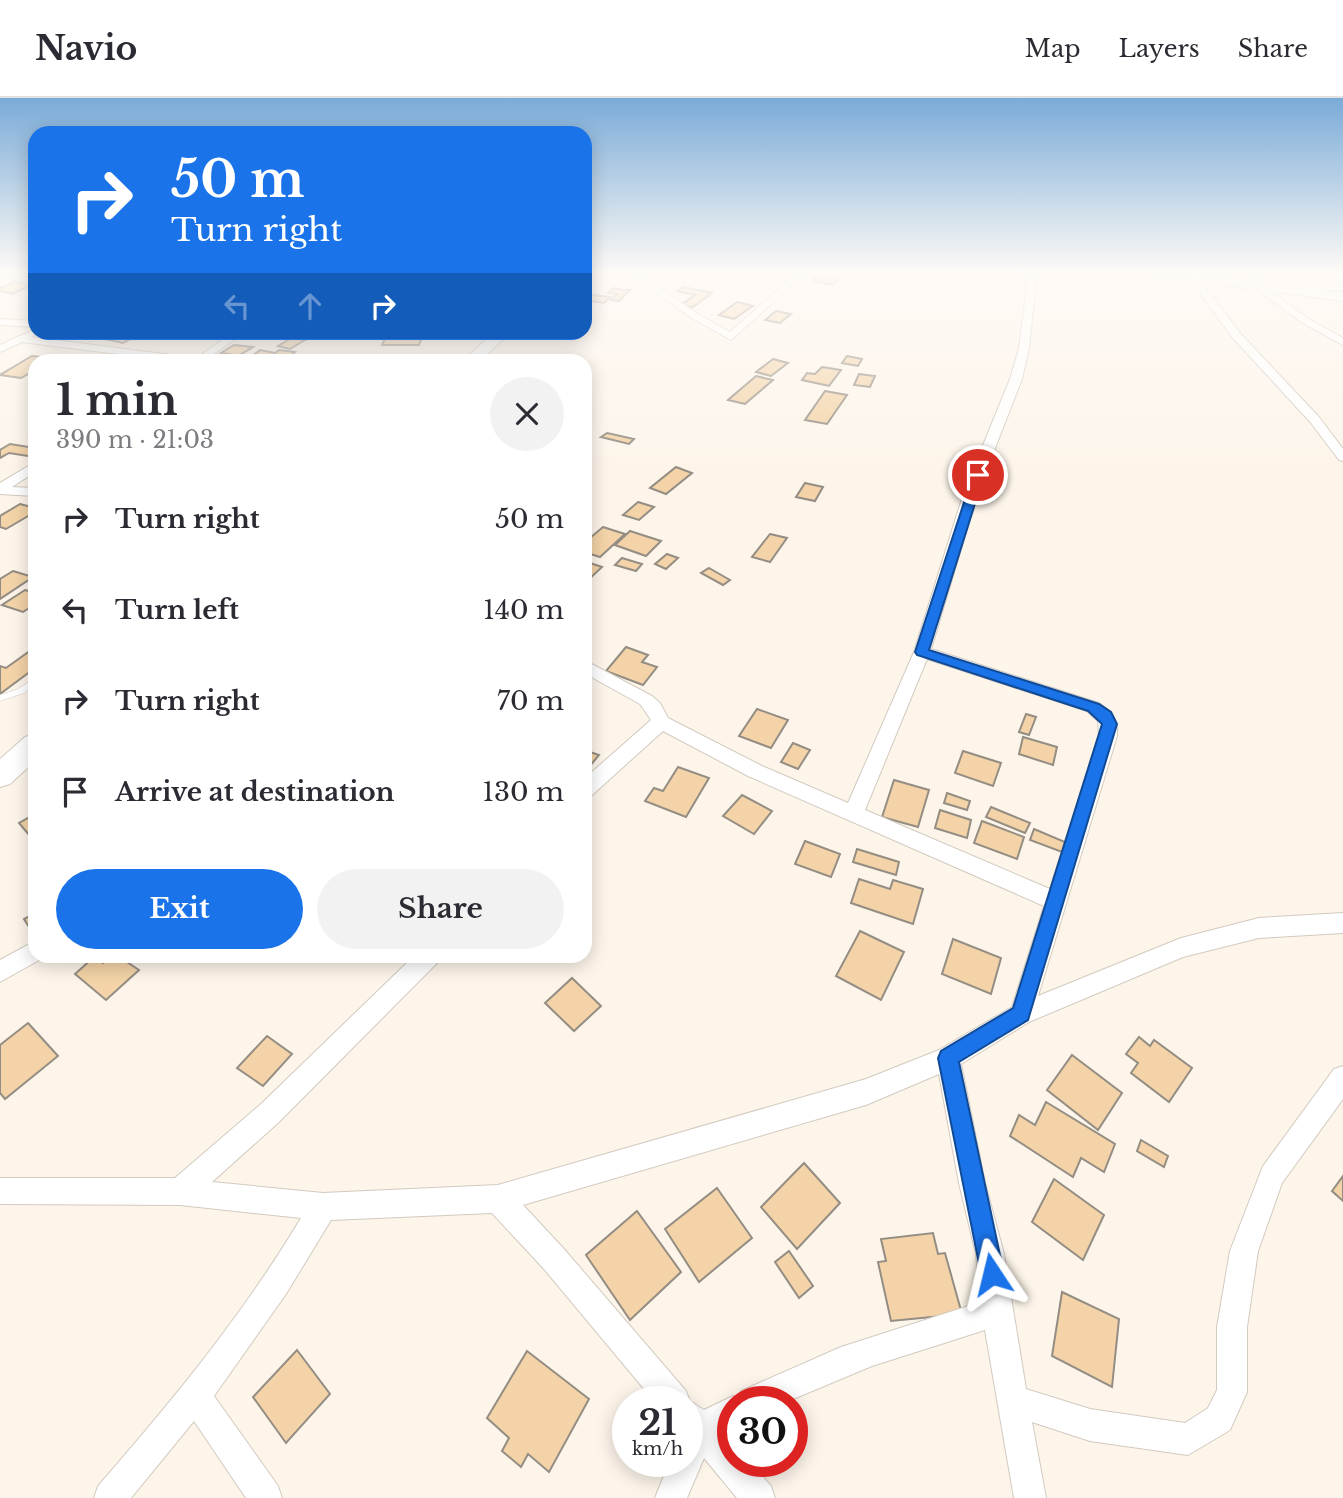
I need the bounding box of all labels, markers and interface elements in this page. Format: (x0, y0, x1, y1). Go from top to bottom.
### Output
text: Navio (35, 28, 137, 69)
text: Map (1025, 34, 1081, 63)
text: Layers (1119, 34, 1200, 63)
text: Share (1238, 34, 1308, 63)
text: 50 m (171, 149, 304, 210)
icon: right (56, 154, 147, 245)
text: Turn right (171, 210, 342, 250)
icon: left (218, 287, 256, 325)
icon: ahead (291, 287, 329, 325)
icon: right (364, 287, 402, 325)
text: 1 min (56, 374, 178, 426)
button: close (490, 377, 564, 451)
text: 390 m · 21:03 (56, 426, 214, 454)
pin (948, 445, 1008, 505)
icon: arrive (959, 456, 997, 494)
icon: right (56, 500, 94, 538)
text: Turn right (115, 503, 260, 535)
text: 50 m (495, 503, 564, 535)
icon: left (56, 591, 94, 629)
text: Turn left (115, 594, 239, 626)
text: 140 m (483, 594, 564, 626)
icon: right (56, 682, 94, 720)
text: Turn right (115, 685, 260, 717)
text: 70 m (497, 685, 564, 717)
icon: arrive (56, 773, 94, 811)
text: Arrive at destination (115, 776, 395, 808)
text: 130 m (482, 776, 564, 808)
button: Exit (56, 869, 303, 949)
button: Share (317, 869, 564, 949)
position arrow (955, 1237, 1029, 1311)
speed limit sign: 30 (717, 1386, 808, 1477)
text: 21 (638, 1401, 677, 1444)
text: km/h (632, 1438, 683, 1460)

